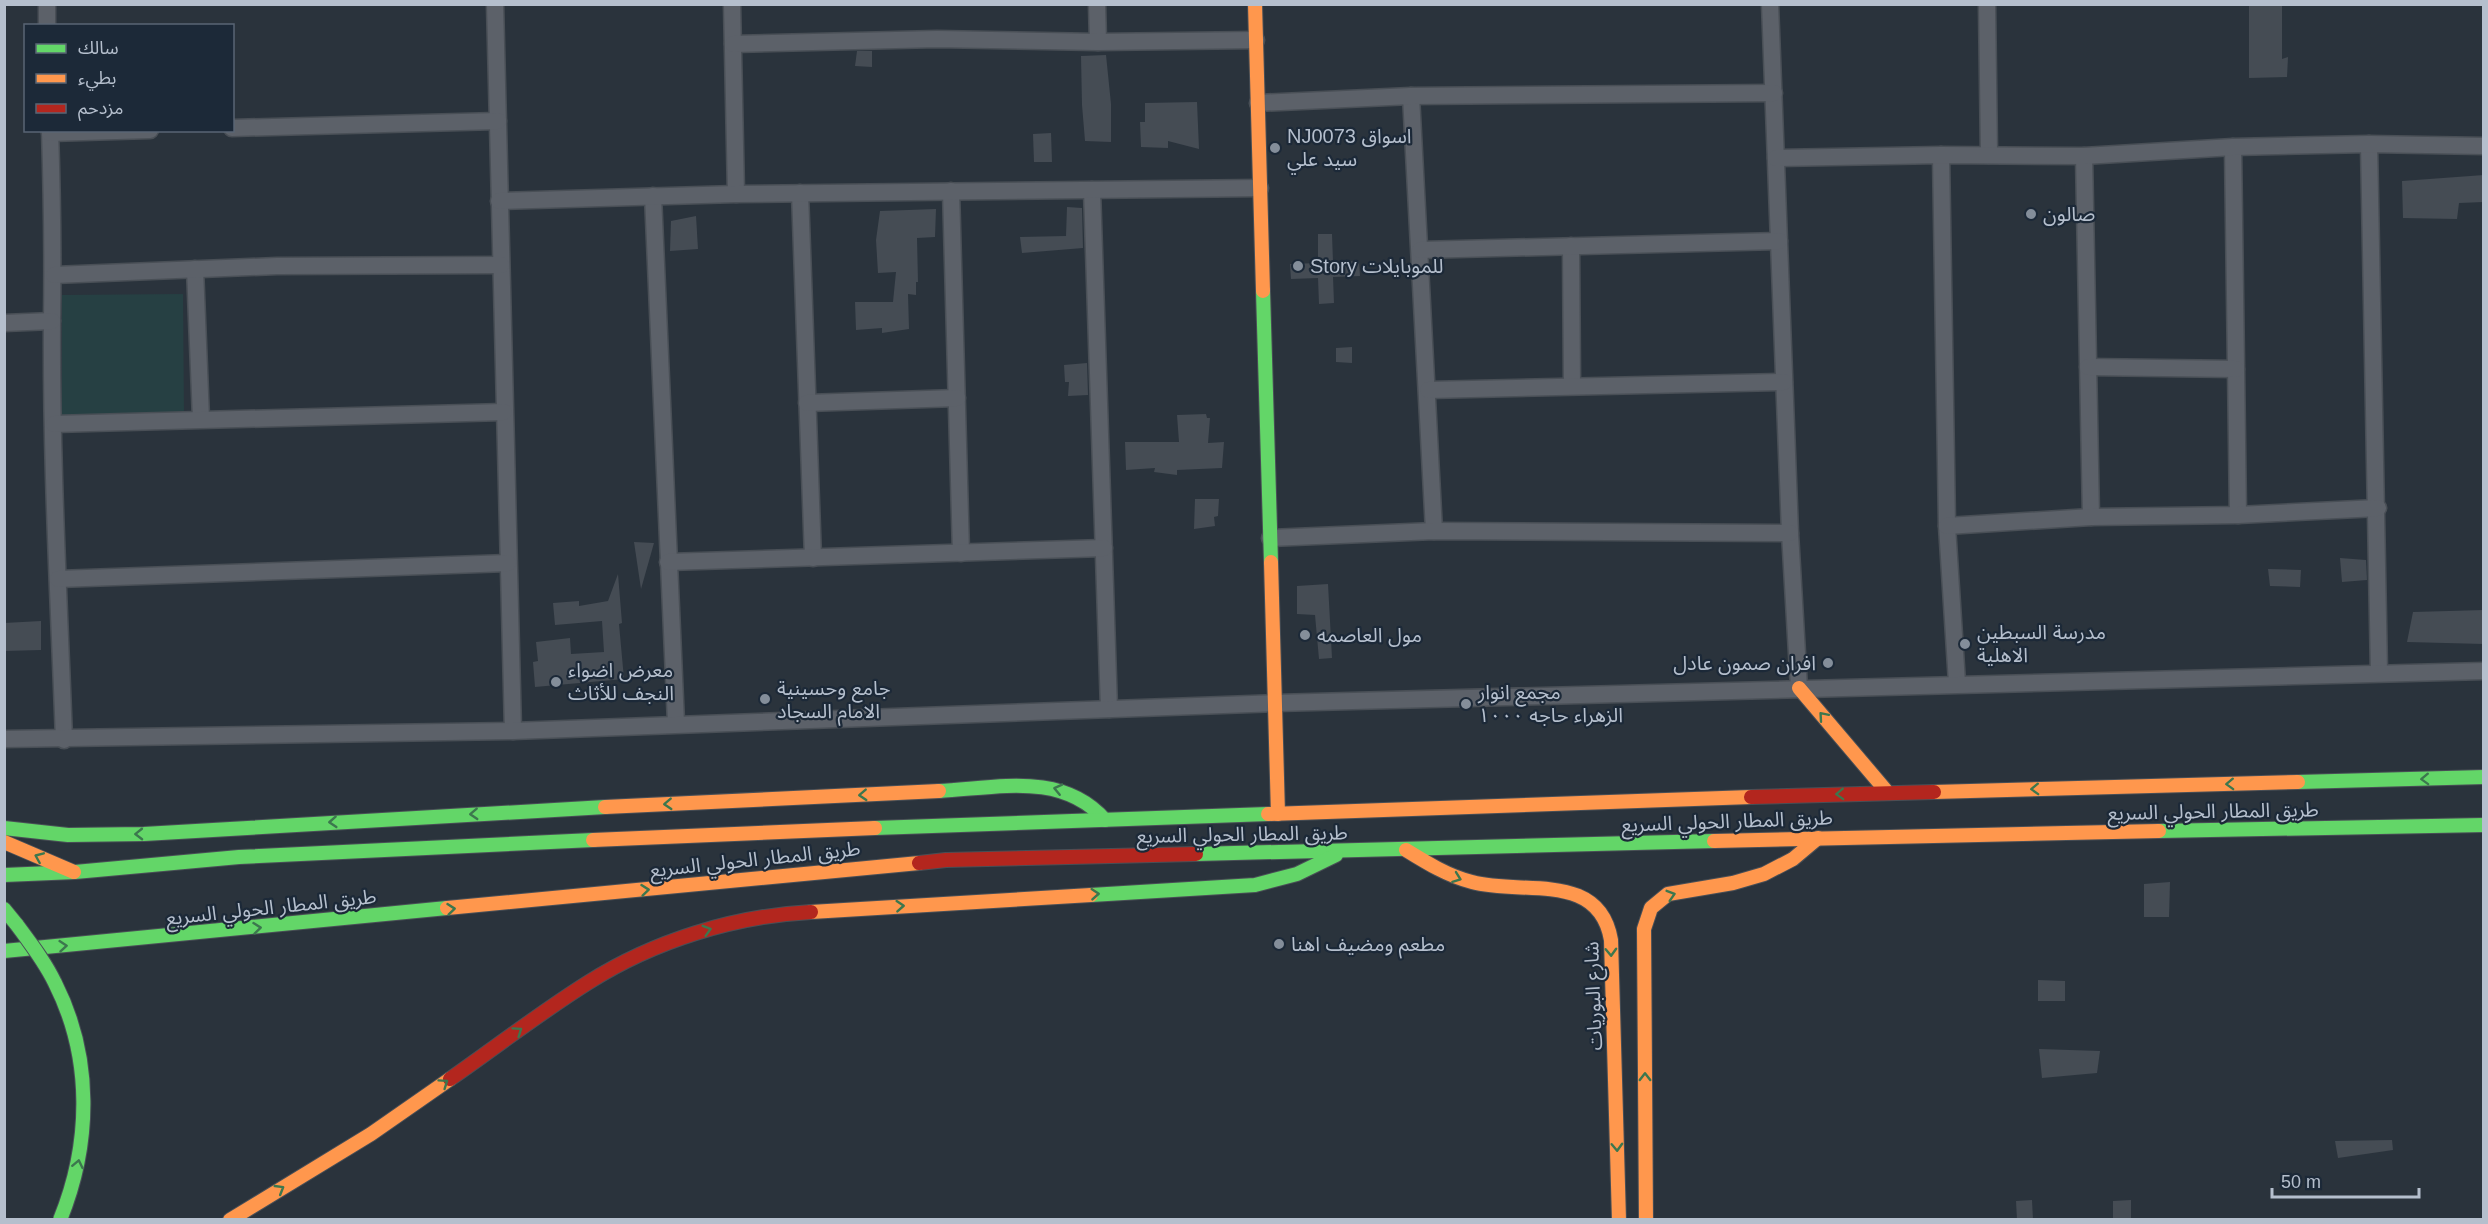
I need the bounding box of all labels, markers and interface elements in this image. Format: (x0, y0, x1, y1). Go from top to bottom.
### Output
legend (24, 24, 234, 132)
text: سالك (78, 38, 119, 58)
text: بطيء (78, 68, 116, 91)
text: مزدحم (78, 98, 123, 121)
place label: NJ0073 اسواق سيد علي (1287, 125, 1412, 175)
marker: NJ0073 اسواق سيد علي (1268, 141, 1282, 155)
place label: صالون (2043, 203, 2095, 226)
marker: صالون (2024, 207, 2038, 221)
place label: Story للموبايلات (1310, 255, 1443, 278)
marker: Story للموبايلات (1291, 259, 1305, 273)
place label: مدرسة السبطين الاهلية (1977, 621, 2106, 666)
place label: مول العاصمه (1317, 624, 1422, 647)
marker: مول العاصمه (1298, 628, 1312, 642)
marker: مدرسة السبطين الاهلية (1958, 637, 1972, 651)
place label: افران صمون عادل (1673, 652, 1816, 675)
marker: افران صمون عادل (1821, 656, 1835, 670)
place label: معرض اضواء النجف للأثاث (568, 659, 674, 704)
marker: معرض اضواء النجف للأثاث (549, 675, 563, 689)
place label: جامع وحسينية الامام السجاد (777, 677, 891, 726)
place label: مجمع انوار الزهراء حاجه ١٠٠٠ (1477, 681, 1623, 727)
marker: جامع وحسينية الامام السجاد (758, 692, 772, 706)
marker: مجمع انوار الزهراء حاجه ١٠٠٠ (1459, 697, 1473, 711)
one-way arrow (1819, 712, 1830, 723)
one-way arrow (2421, 772, 2430, 785)
one-way arrow (2226, 777, 2235, 790)
one-way arrow (1053, 783, 1063, 796)
one-way arrow (2031, 783, 2040, 795)
one-way arrow (859, 788, 868, 801)
one-way arrow (1836, 788, 1845, 800)
one-way arrow (664, 798, 673, 811)
street label: طريق المطار الحولي السريع (2107, 798, 2319, 828)
street label: طريق المطار الحولي السريع (1621, 806, 1833, 840)
one-way arrow (469, 808, 478, 821)
one-way arrow (329, 815, 338, 828)
street label: طريق المطار الحولي السريع (1136, 821, 1348, 851)
one-way arrow (134, 827, 143, 840)
street label: طريق المطار الحولي السريع (649, 837, 862, 886)
one-way arrow (35, 852, 46, 864)
one-way arrow (1451, 870, 1462, 883)
one-way arrow (641, 884, 650, 897)
street label: طريق المطار الحولي السريع (165, 885, 378, 934)
one-way arrow (1090, 887, 1099, 900)
one-way arrow (1665, 890, 1675, 902)
one-way arrow (896, 899, 905, 912)
one-way arrow (446, 903, 456, 916)
one-way arrow (252, 922, 262, 935)
one-way arrow (702, 925, 712, 938)
place label: مطعم ومضيف اهنا (1291, 933, 1445, 959)
marker: مطعم ومضيف اهنا (1272, 937, 1286, 951)
one-way arrow (58, 940, 67, 953)
street label: شارع البوريات (1580, 941, 1610, 1051)
one-way arrow (1605, 947, 1618, 956)
one-way arrow (511, 1027, 522, 1038)
one-way arrow (1639, 1073, 1651, 1082)
one-way arrow (437, 1079, 448, 1090)
one-way arrow (1610, 1142, 1623, 1151)
one-way arrow (70, 1159, 83, 1169)
scale bar (2272, 1161, 2419, 1199)
text: 50 m (2281, 1172, 2321, 1192)
one-way arrow (274, 1185, 284, 1197)

